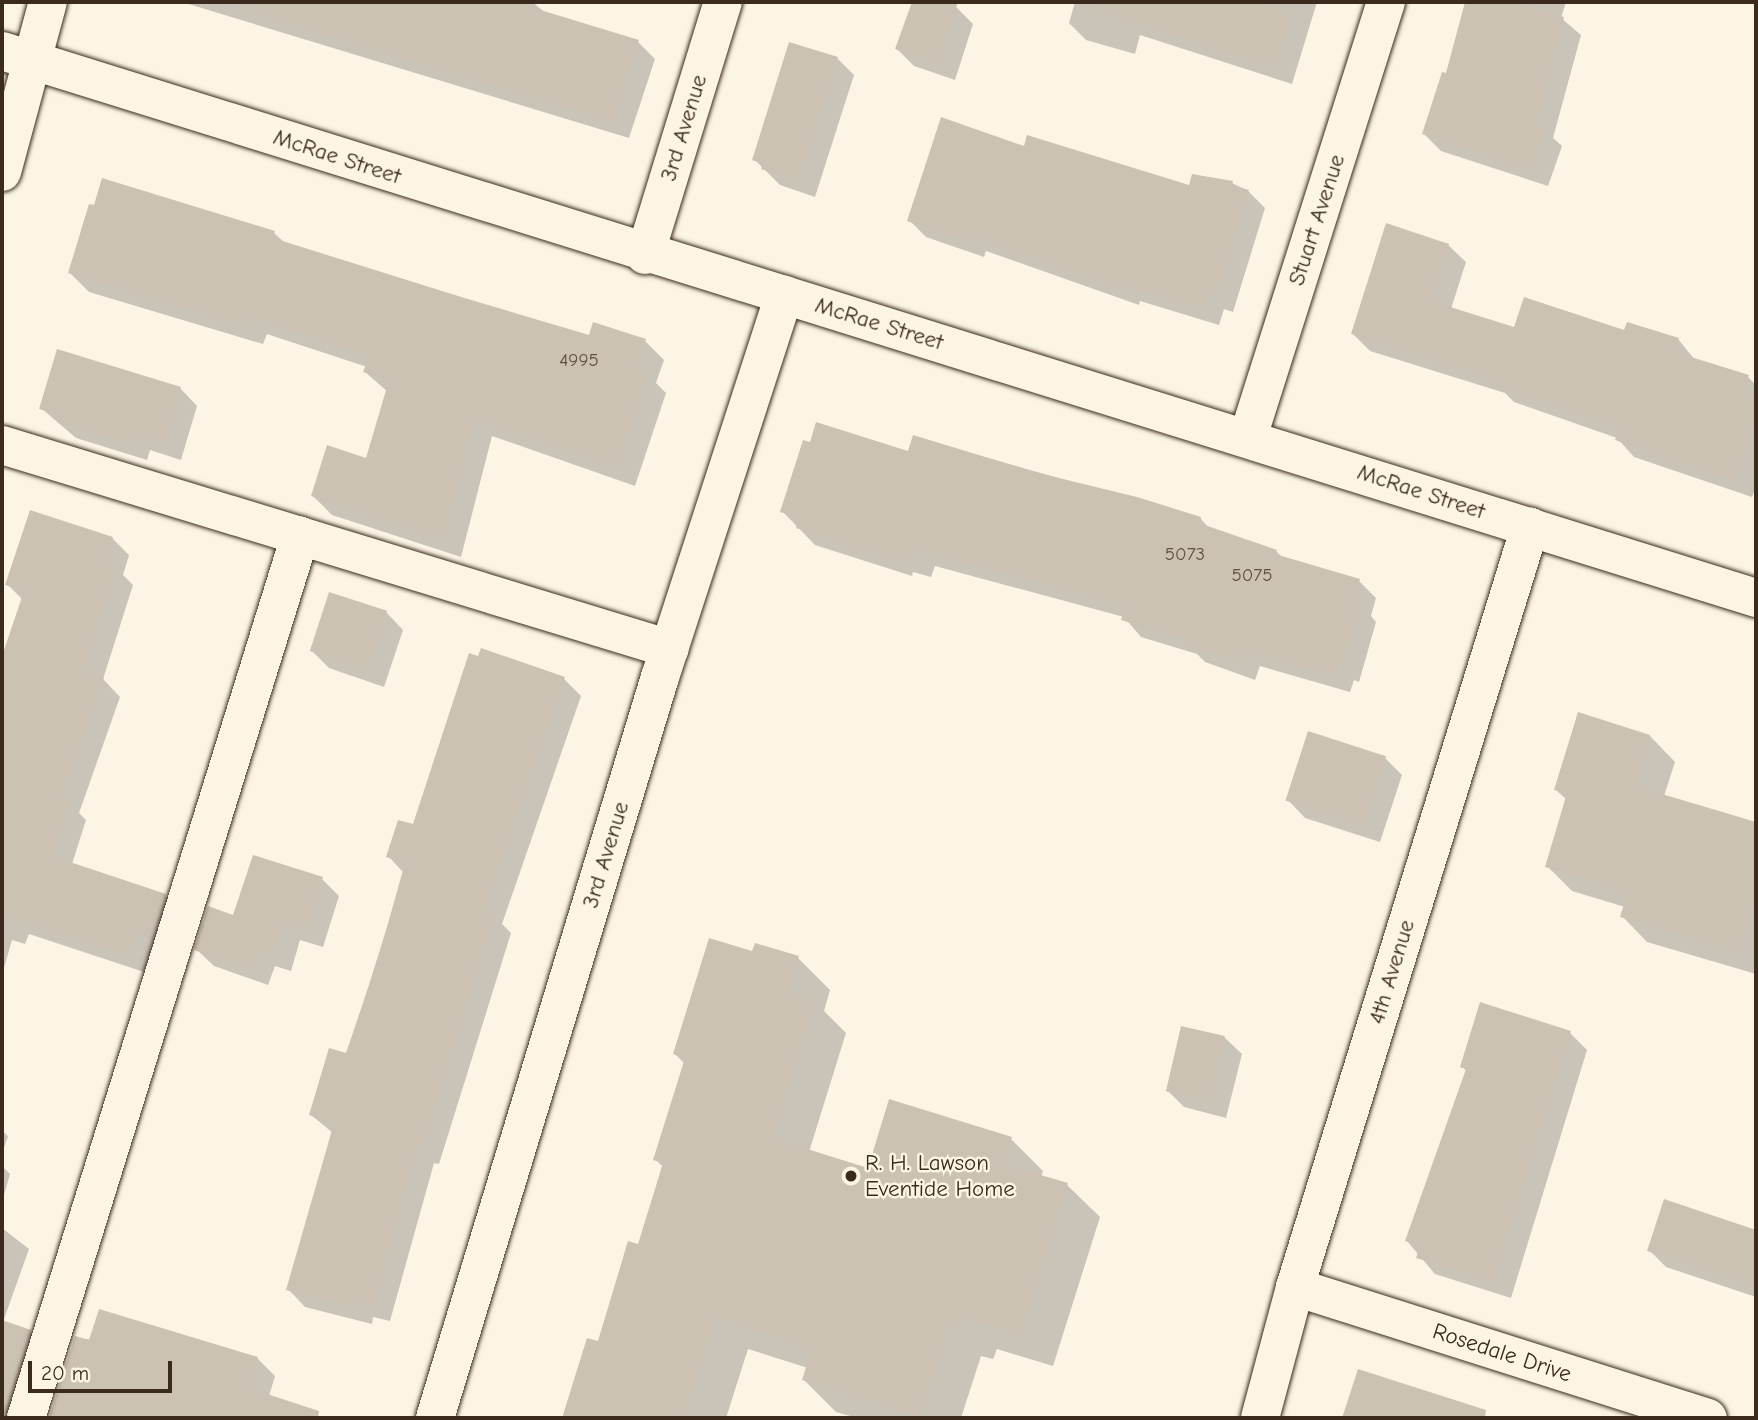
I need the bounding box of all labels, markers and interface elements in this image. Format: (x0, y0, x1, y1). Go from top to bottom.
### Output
street label: 3rd Avenue (655, 71, 713, 185)
street label: McRae Street (270, 123, 404, 191)
street label: Stuart Avenue (1283, 151, 1351, 289)
street label: McRae Street (812, 291, 946, 357)
house number: 4995 (559, 350, 599, 372)
street label: McRae Street (1354, 458, 1488, 526)
house number: 5073 (1165, 544, 1205, 566)
house number: 5075 (1231, 565, 1273, 587)
street label: 3rd Avenue (577, 798, 635, 912)
street label: 4th Avenue (1363, 916, 1421, 1028)
place label: R. H. Lawson Eventide Home (865, 1149, 1015, 1203)
marker: R. H. Lawson Eventide Home (843, 1168, 859, 1184)
street label: Rosedale Drive (1429, 1318, 1575, 1388)
scale bar (32, 1346, 175, 1390)
text: 20 m (41, 1361, 89, 1385)

